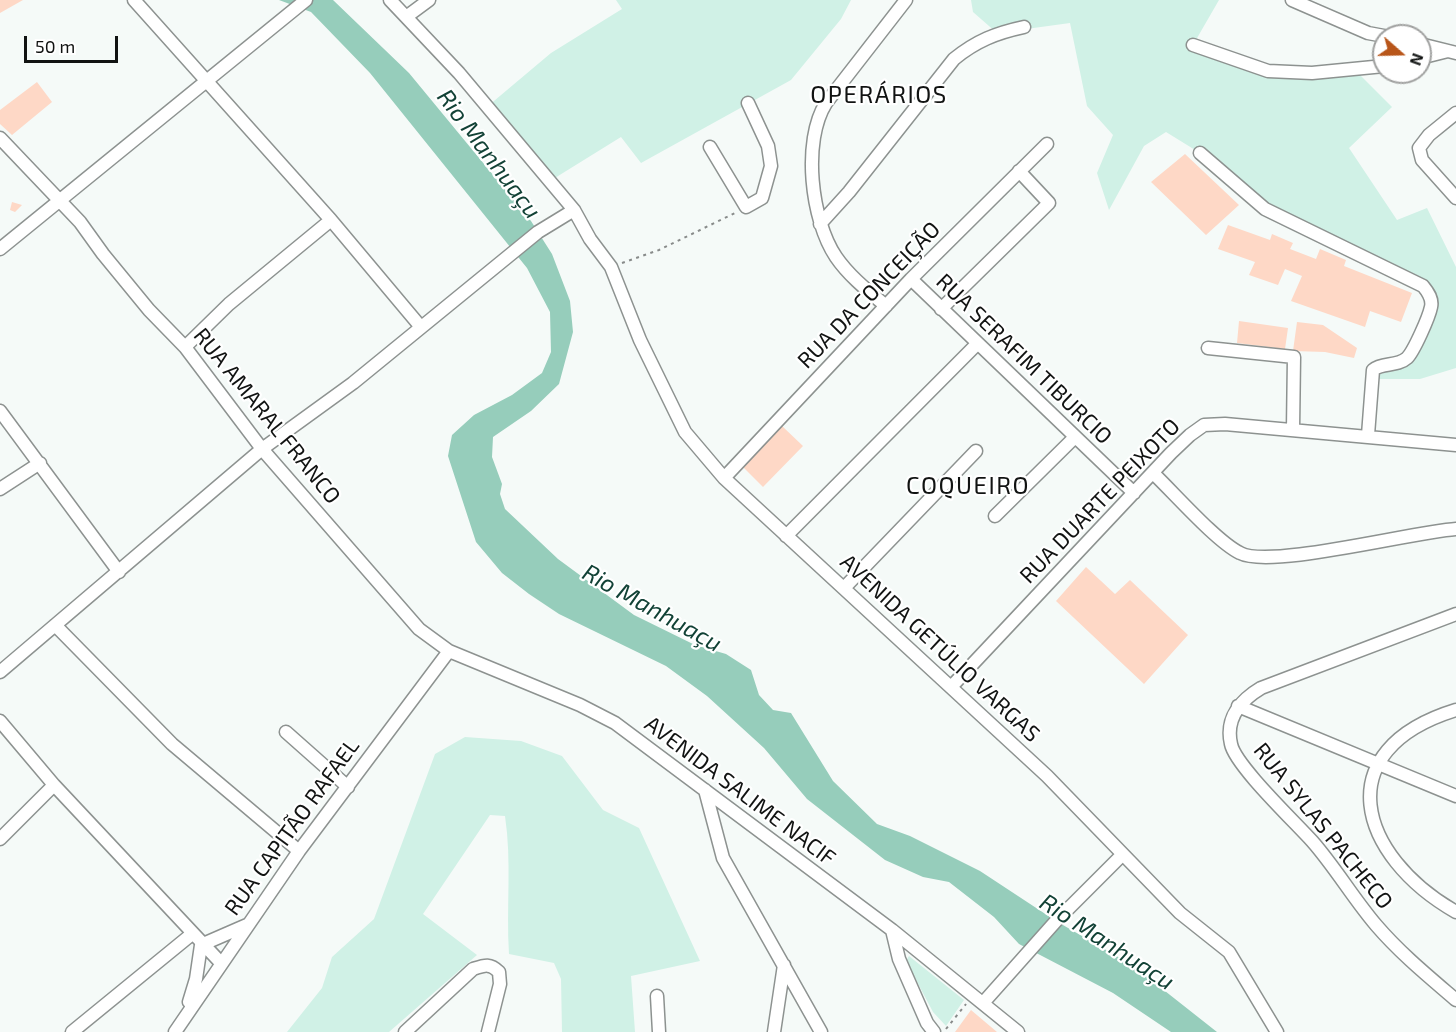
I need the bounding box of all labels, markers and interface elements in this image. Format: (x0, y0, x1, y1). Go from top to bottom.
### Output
scale bar (27, 24, 122, 62)
north arrow (1372, 24, 1432, 84)
text: 50 m (35, 35, 75, 57)
text: N (1407, 51, 1428, 68)
district label: OPERÁRIOS (810, 81, 948, 109)
water label: Rio Manhuaçu (431, 84, 547, 224)
street label: RUA DA CONCEIÇÃO (792, 216, 946, 374)
street label: RUA SERAFIM TIBURCIO (931, 268, 1117, 450)
street label: RUA AMARAL FRANCO (188, 323, 346, 509)
street label: RUA DUARTE PEIXOTO (1015, 413, 1185, 589)
district label: COQUEIRO (906, 472, 1030, 500)
street label: AVENIDA GETÚLIO VARGAS (835, 549, 1045, 747)
water label: Rio Manhuaçu (577, 558, 727, 658)
street label: AVENIDA SALIME NACIF (639, 711, 841, 871)
street label: RUA CAPITÃO RAFAEL (219, 734, 365, 920)
street label: RUA SYLAS PACHECO (1248, 738, 1398, 914)
water label: Rio Manhuaçu (1034, 888, 1180, 996)

